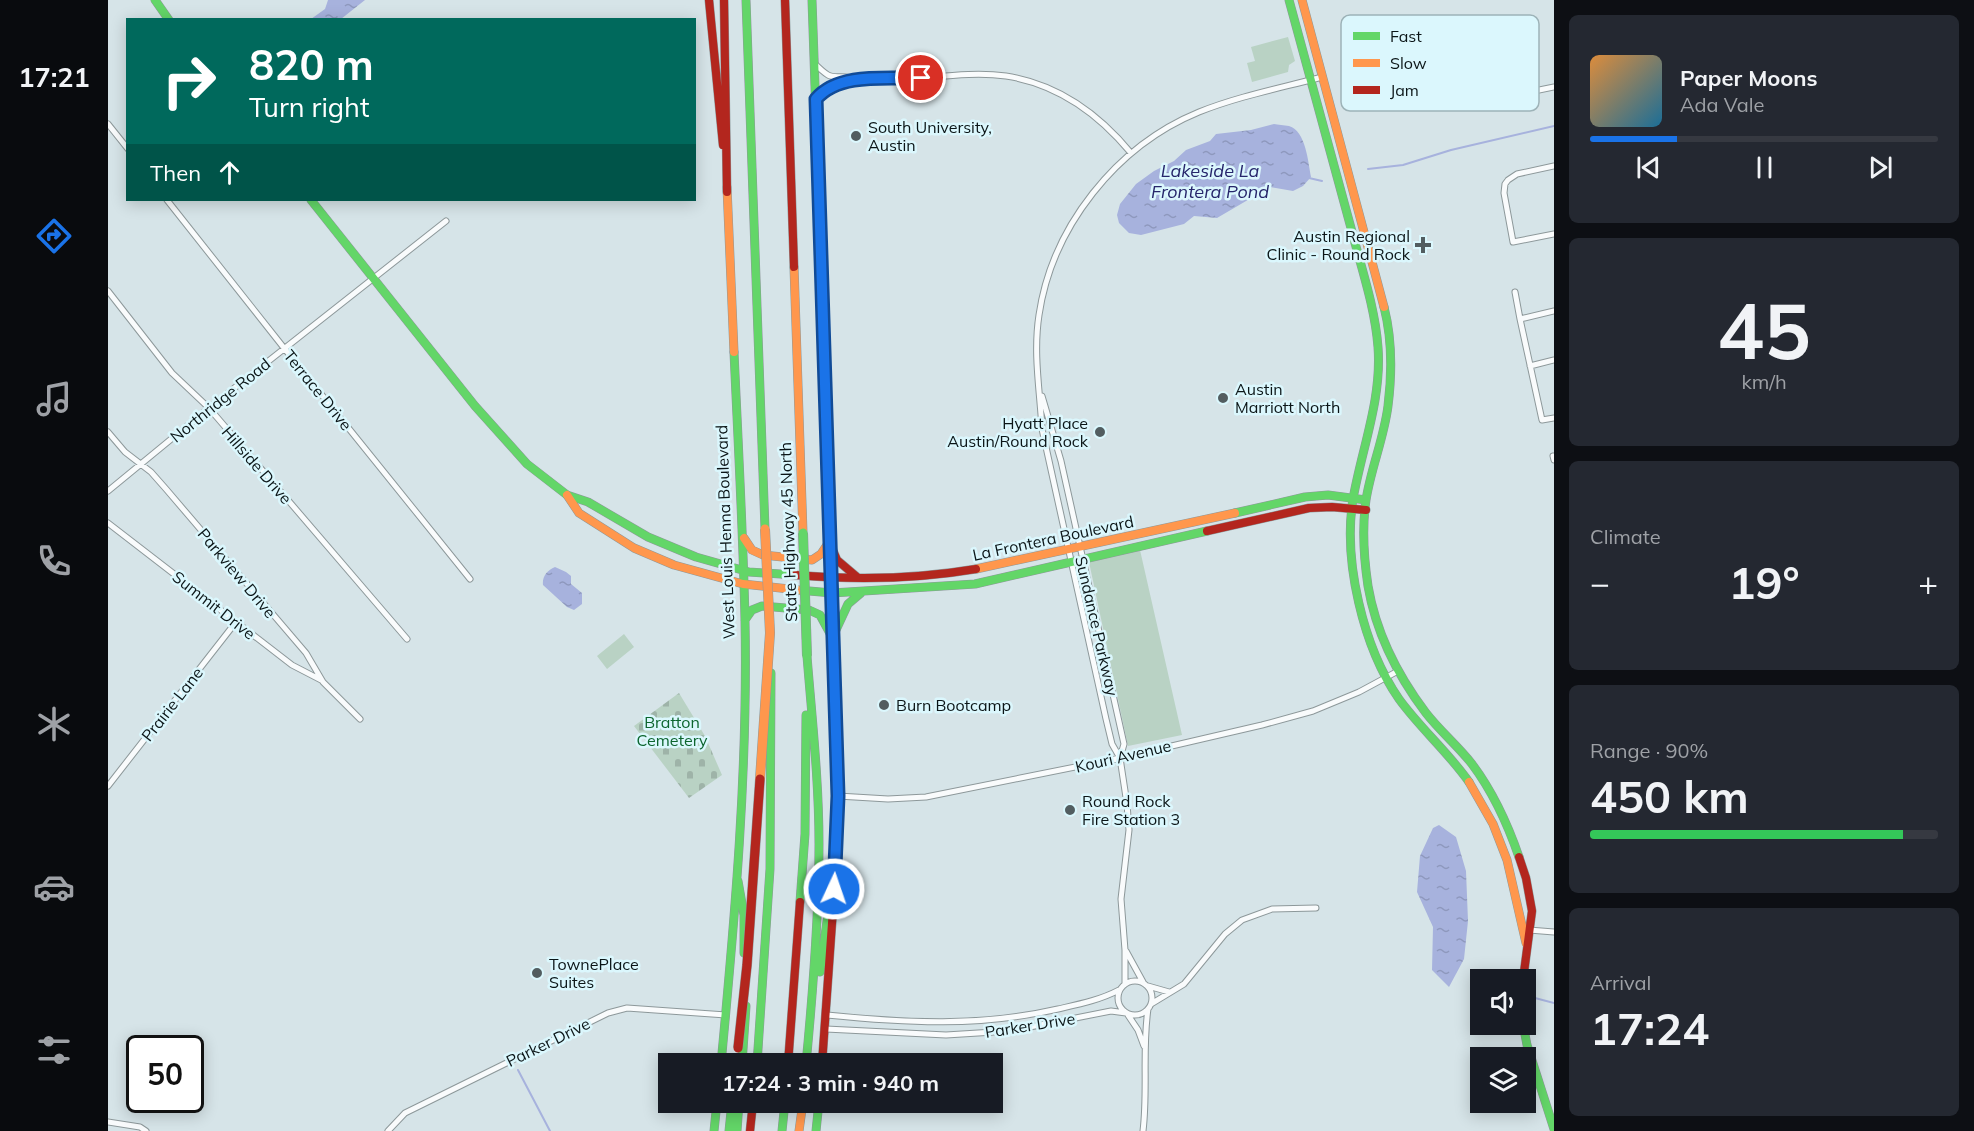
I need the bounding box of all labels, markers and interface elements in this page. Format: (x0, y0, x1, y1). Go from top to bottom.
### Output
legend (1341, 15, 1539, 111)
text: Fast (1390, 26, 1422, 46)
text: 820 m (249, 38, 374, 91)
icon: right (150, 42, 228, 120)
pin (895, 52, 946, 103)
text: Slow (1390, 53, 1427, 73)
text: 17:21 (18, 60, 90, 94)
icon: arrive (904, 61, 937, 94)
text: Paper Moons (1680, 64, 1818, 92)
text: Jam (1390, 80, 1419, 100)
text: Turn right (249, 90, 369, 124)
text: Ada Vale (1680, 92, 1764, 117)
place label: South University, Austin (868, 117, 992, 155)
marker: South University, Austin (849, 129, 863, 143)
icon: previous (1632, 151, 1665, 184)
icon: pause (1748, 151, 1781, 184)
icon: next (1864, 151, 1897, 184)
icon: ahead (213, 156, 246, 189)
text: Then (150, 159, 201, 187)
water label: Lakeside La Frontera Pond (1151, 159, 1269, 203)
icon: directions (33, 215, 75, 257)
place label: Austin Regional Clinic - Round Rock (1267, 226, 1411, 264)
marker: Austin Regional Clinic - Round Rock (1414, 236, 1432, 254)
text: 45 (1717, 281, 1811, 379)
street label: Terrace Drive (280, 346, 356, 434)
street label: Northridge Road (166, 353, 274, 447)
text: km/h (1741, 369, 1787, 394)
icon: music (33, 378, 75, 420)
place label: Austin Marriott North (1235, 379, 1340, 417)
marker: Austin Marriott North (1216, 391, 1230, 405)
place label: Hyatt Place Austin/Round Rock (947, 413, 1089, 451)
street label: Hillside Drive (218, 422, 296, 508)
street label: West Louis Henna Boulevard (711, 424, 739, 640)
marker: Hyatt Place Austin/Round Rock (1093, 425, 1107, 439)
street label: State Highway 45 North (775, 442, 801, 622)
street label: La Frontera Boulevard (971, 511, 1135, 565)
street label: Parkview Drive (194, 524, 280, 622)
text: Climate (1590, 524, 1661, 549)
icon: phone (33, 540, 75, 582)
street label: Sundance Parkway (1071, 554, 1123, 698)
text: 19° (1728, 554, 1800, 610)
text: − (1590, 562, 1610, 603)
text: + (1918, 562, 1938, 603)
street label: Summit Drive (169, 566, 259, 644)
street label: Prairie Lane (137, 663, 207, 745)
place label: Burn Bootcamp (896, 695, 1011, 715)
marker: Burn Bootcamp (877, 698, 891, 712)
icon: climate (33, 703, 75, 745)
park label: Bratton Cemetery (637, 712, 708, 750)
street label: Kouri Avenue (1073, 735, 1173, 777)
text: Range · 90% (1590, 738, 1708, 763)
text: 450 km (1590, 768, 1749, 824)
place label: Round Rock Fire Station 3 (1082, 791, 1180, 829)
marker: Round Rock Fire Station 3 (1063, 803, 1077, 817)
position arrow (802, 857, 866, 921)
icon: car (33, 866, 75, 908)
place label: TownePlace Suites (549, 954, 639, 992)
marker: TownePlace Suites (530, 966, 544, 980)
map controls (1470, 969, 1536, 1113)
button: sound (1470, 969, 1536, 1035)
text: Arrival (1590, 970, 1651, 995)
text: 17:24 (1590, 1000, 1709, 1056)
street label: Parker Drive (984, 1008, 1076, 1042)
street label: Parker Drive (503, 1013, 593, 1071)
icon: filters (33, 1029, 75, 1071)
speed limit sign: 50 (126, 1035, 204, 1113)
button: layers (1470, 1047, 1536, 1113)
text: 17:24 · 3 min · 940 m (722, 1069, 939, 1097)

